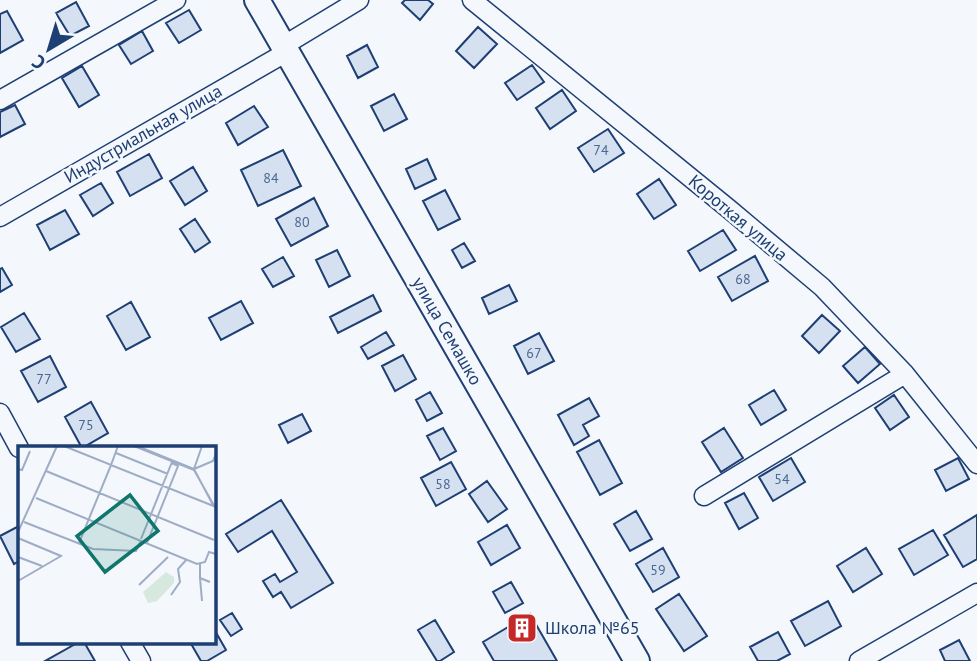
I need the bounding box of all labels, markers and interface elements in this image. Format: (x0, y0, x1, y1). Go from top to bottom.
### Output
north arrow (14, 14, 84, 84)
text: С (27, 49, 50, 75)
street label: Индустриальная улица (60, 79, 226, 188)
house number: 74 (593, 141, 609, 159)
house number: 84 (263, 169, 279, 187)
street label: Короткая улица (684, 169, 793, 266)
house number: 80 (294, 213, 310, 231)
house number: 68 (735, 270, 751, 288)
street label: улица Семашко (407, 272, 488, 389)
house number: 67 (526, 344, 542, 362)
house number: 77 (36, 370, 52, 388)
house number: 75 (78, 416, 94, 434)
inset map (18, 446, 215, 644)
house number: 54 (774, 470, 790, 488)
house number: 58 (435, 475, 451, 493)
house number: 59 (650, 561, 666, 579)
building icon: Школа №65 (505, 611, 539, 645)
place label: Школа №65 (545, 616, 640, 639)

